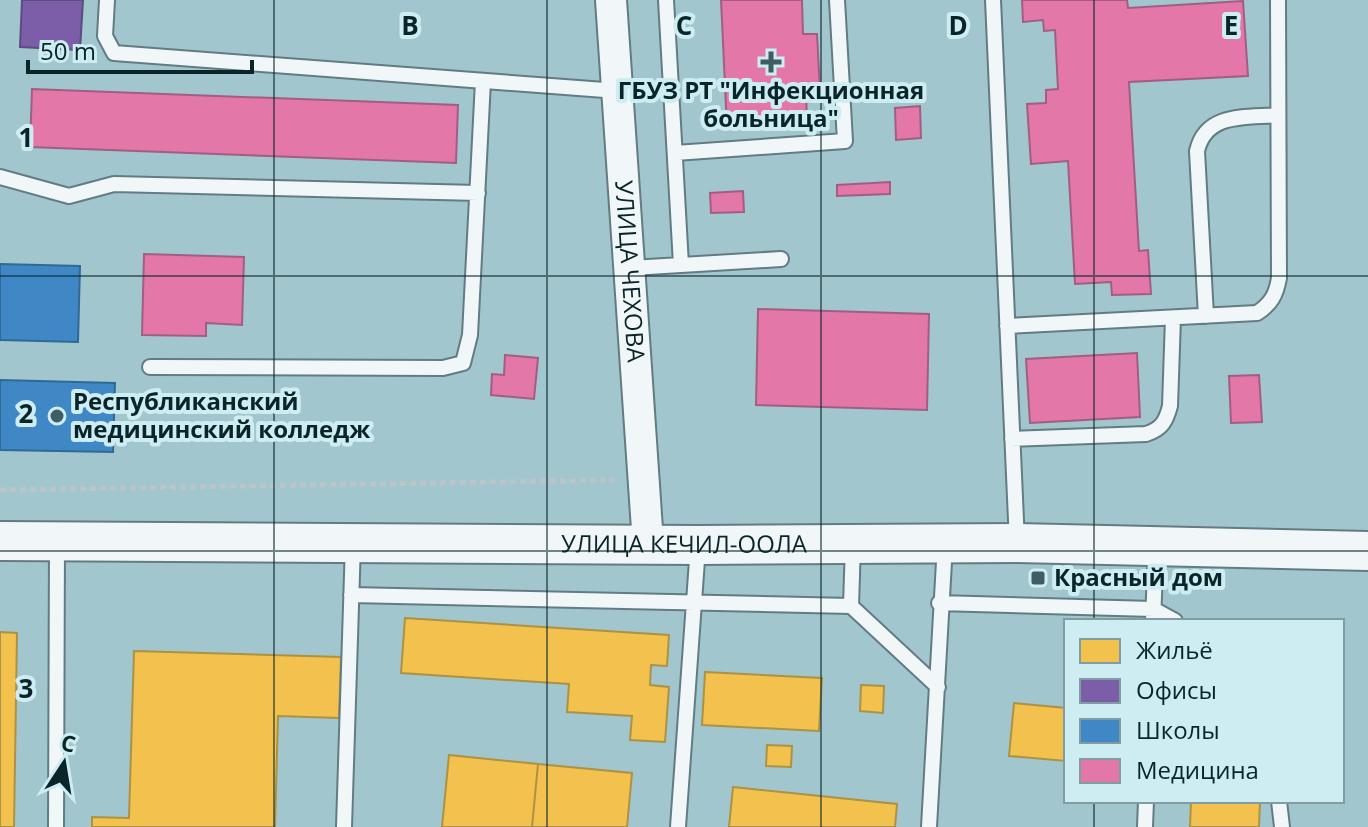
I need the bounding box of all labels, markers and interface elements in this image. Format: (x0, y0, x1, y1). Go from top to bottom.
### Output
text: B (401, 7, 419, 43)
text: C (676, 7, 692, 43)
text: D (948, 7, 968, 43)
text: E (1224, 7, 1238, 43)
scale bar (28, 24, 252, 74)
text: 50 m (40, 34, 96, 67)
marker: ГБУЗ РТ "Инфекционная больница" (760, 51, 782, 73)
place label: ГБУЗ РТ "Инфекционная больница" (618, 73, 924, 134)
text: 1 (19, 119, 33, 155)
street label: УЛИЦА ЧЕХОВА (608, 179, 654, 364)
place label: Республиканский медицинский колледж (73, 384, 370, 445)
text: 2 (19, 395, 34, 431)
marker: Республиканский медицинский колледж (48, 407, 66, 425)
street label: УЛИЦА КЕЧИЛ-ООЛА (561, 526, 808, 560)
place label: Красный дом (1054, 560, 1223, 593)
marker: Красный дом (1029, 569, 1047, 587)
legend (1064, 619, 1344, 803)
text: Жильё (1136, 633, 1213, 666)
text: 3 (19, 670, 33, 706)
text: Офисы (1136, 673, 1217, 706)
text: Школы (1136, 713, 1220, 746)
north arrow (24, 723, 104, 803)
text: С (58, 726, 78, 759)
text: Медицина (1136, 753, 1259, 786)

